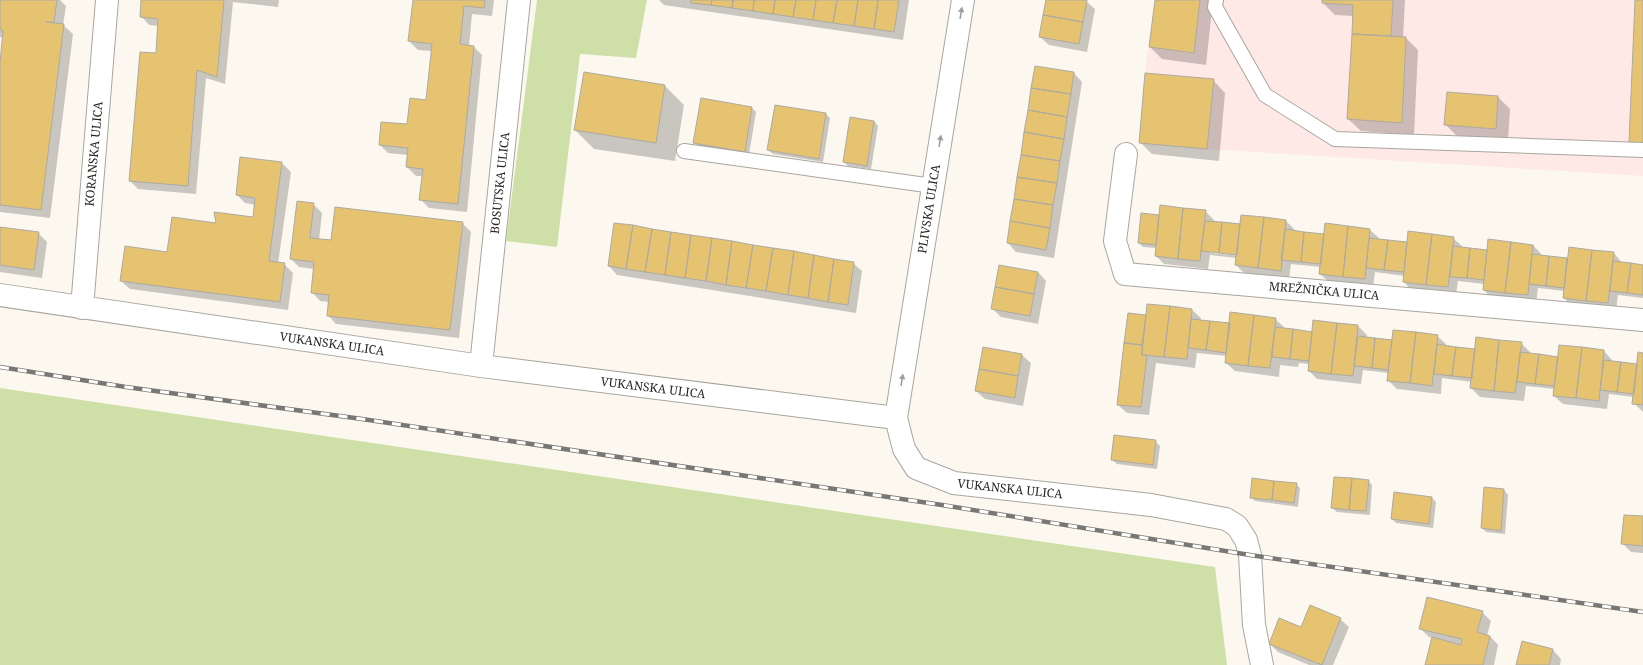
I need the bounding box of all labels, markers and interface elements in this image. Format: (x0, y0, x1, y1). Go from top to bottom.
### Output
one-way arrow (958, 7, 964, 19)
street label: KORANSKA ULICA (80, 100, 107, 207)
street label: BOSUTSKA ULICA (486, 131, 513, 235)
one-way arrow (937, 135, 943, 147)
street label: PLIVSKA ULICA (913, 163, 944, 255)
street label: MREŽNIČKA ULICA (1268, 277, 1381, 304)
street label: VUKANSKA ULICA (279, 328, 386, 359)
street label: VUKANSKA ULICA (600, 373, 707, 402)
one-way arrow (899, 374, 905, 386)
street label: VUKANSKA ULICA (957, 475, 1064, 503)

